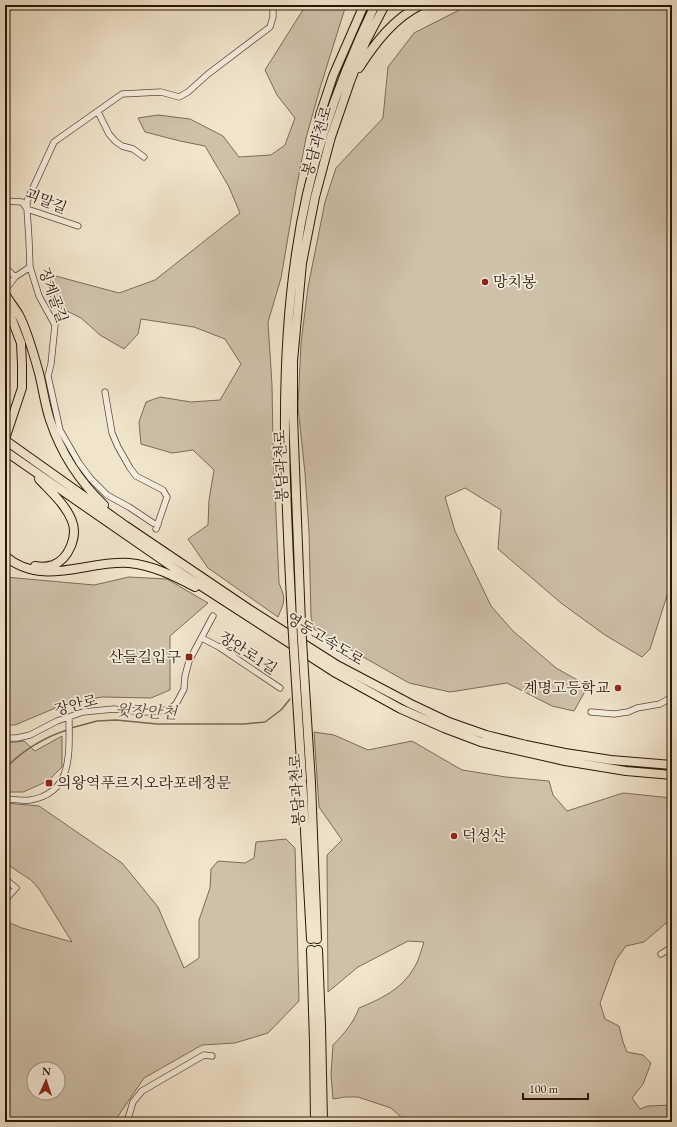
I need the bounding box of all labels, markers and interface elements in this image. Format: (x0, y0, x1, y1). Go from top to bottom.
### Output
street label: 봉담과천로 (297, 103, 336, 178)
street label: 괴말길 (22, 184, 70, 217)
street label: 징계골길 (35, 264, 72, 325)
place label: 망치봉 (493, 272, 537, 291)
marker: 망치봉 (480, 277, 490, 287)
street label: 봉담과천로 (270, 429, 291, 503)
street label: 영동고속도로 (283, 608, 368, 669)
street label: 장안로1길 (216, 627, 281, 678)
place label: 산들길입구 (109, 647, 182, 666)
marker: 산들길입구 (184, 652, 194, 662)
place label: 계명고등학교 (523, 678, 610, 697)
marker: 계명고등학교 (613, 683, 623, 693)
street label: 장안로 (52, 690, 100, 719)
water label: 윗장안천 (115, 699, 179, 724)
street label: 봉담과천로 (285, 753, 308, 827)
place label: 의왕역푸르지오라포레정문 (57, 773, 231, 792)
marker: 의왕역푸르지오라포레정문 (44, 778, 54, 788)
place label: 덕성산 (462, 826, 506, 845)
marker: 덕성산 (449, 831, 459, 841)
north arrow (26, 1061, 66, 1101)
text: N (42, 1064, 51, 1078)
scale bar (523, 1075, 588, 1101)
text: 100 m (529, 1081, 559, 1097)

